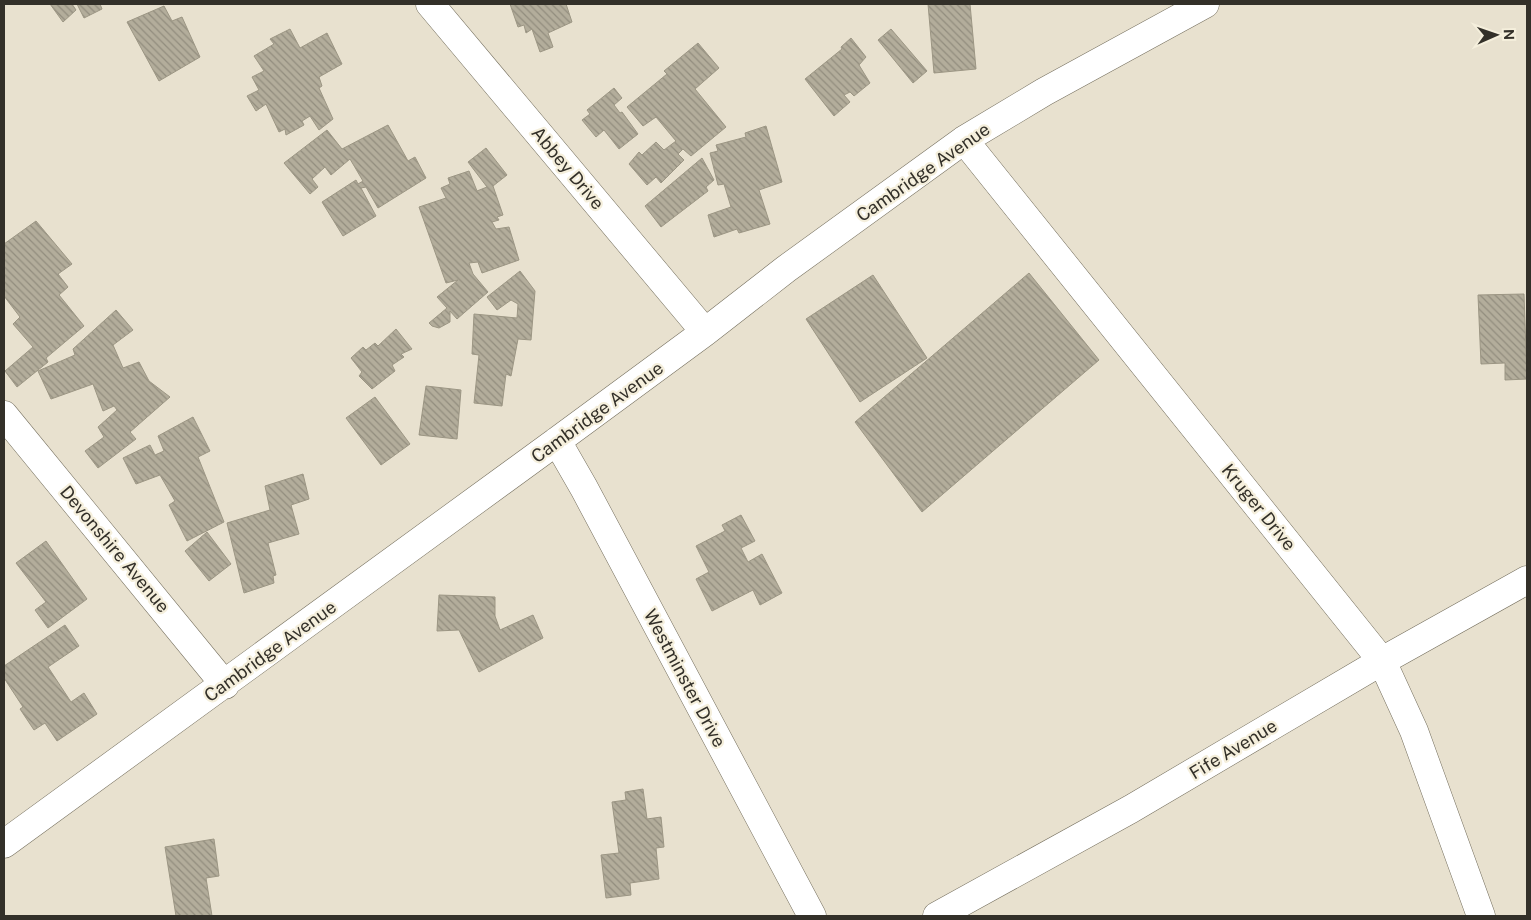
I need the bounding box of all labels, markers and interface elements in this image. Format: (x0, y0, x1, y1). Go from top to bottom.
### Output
north arrow (1471, 10, 1521, 60)
text: N (1501, 29, 1517, 40)
street label: Cambridge Avenue (852, 118, 994, 226)
street label: Abbey Drive (527, 122, 609, 214)
street label: Cambridge Avenue (527, 357, 667, 467)
street label: Kruger Drive (1218, 459, 1300, 555)
street label: Devonshire Avenue (56, 481, 174, 617)
street label: Cambridge Avenue (200, 596, 340, 706)
street label: Westminster Drive (640, 605, 730, 751)
street label: Fife Avenue (1185, 715, 1281, 783)

